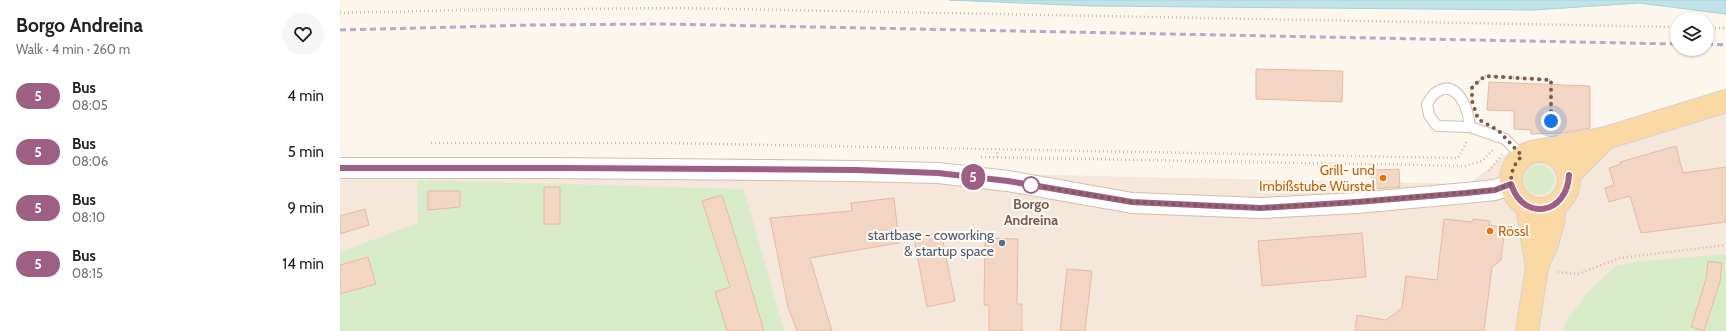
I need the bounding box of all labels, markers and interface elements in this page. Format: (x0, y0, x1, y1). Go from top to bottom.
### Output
map controls (1670, 12, 1714, 56)
button: layers (1670, 12, 1714, 56)
button: heart (282, 13, 324, 55)
text: Borgo Andreina (16, 14, 143, 37)
text: Walk · 4 min · 260 m (16, 41, 130, 57)
text: Bus (72, 79, 96, 97)
text: 5 (34, 87, 42, 105)
text: 4 min (287, 87, 324, 105)
text: 08:05 (72, 97, 108, 113)
your location (1541, 111, 1561, 131)
text: Bus (72, 135, 96, 153)
text: 5 (34, 143, 42, 161)
text: 5 min (288, 143, 324, 161)
text: 08:06 (72, 153, 108, 169)
place label: Grill- und Imbißstube Würstel (1259, 161, 1376, 195)
line badge: 5 (960, 164, 986, 190)
text: 5 (969, 168, 977, 186)
marker: Grill- und Imbißstube Würstel (1378, 173, 1388, 183)
marker: Borgo Andreina (1022, 176, 1040, 194)
text: Bus (72, 191, 96, 209)
place label: Borgo Andreina (1004, 195, 1058, 229)
text: 5 (34, 199, 42, 217)
text: 9 min (287, 199, 324, 217)
text: 08:10 (72, 209, 105, 225)
place label: Rössl (1498, 222, 1529, 240)
place label: startbase - coworking & startup space (868, 226, 995, 260)
marker: Rössl (1485, 226, 1495, 236)
marker: startbase - coworking & startup space (997, 238, 1007, 248)
text: Bus (72, 247, 96, 265)
text: 5 (34, 255, 42, 273)
text: 14 min (282, 255, 324, 273)
text: 08:15 (72, 265, 103, 281)

